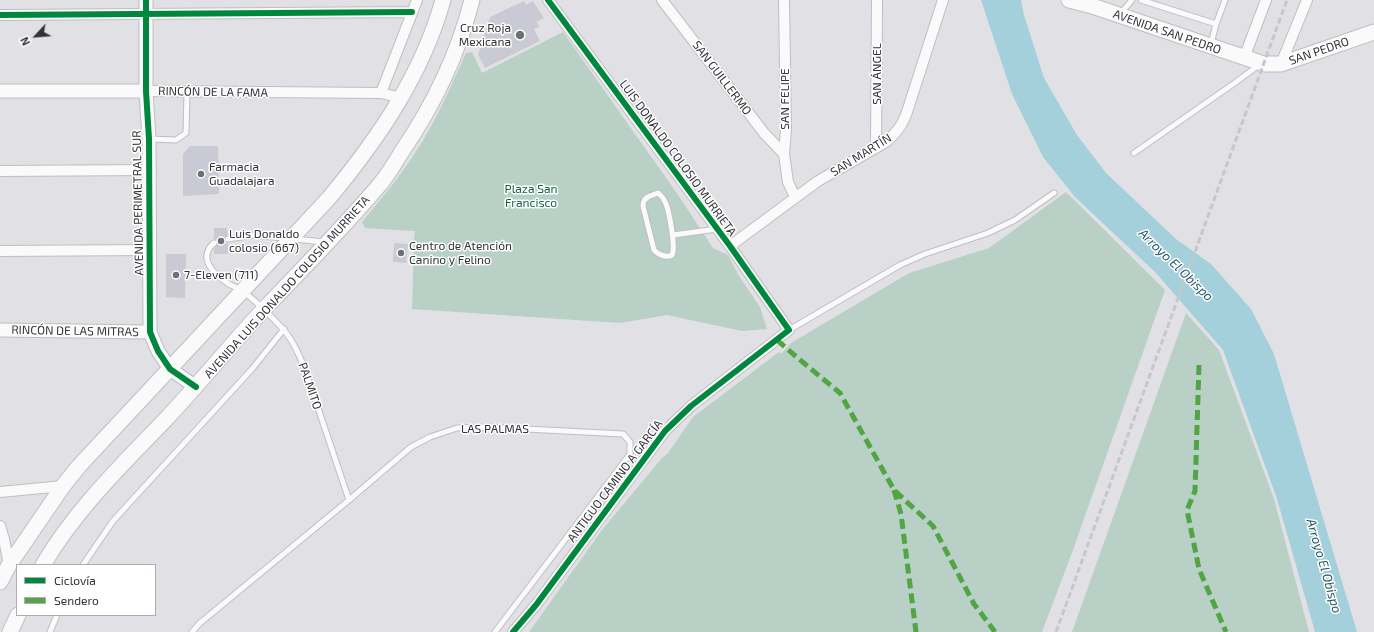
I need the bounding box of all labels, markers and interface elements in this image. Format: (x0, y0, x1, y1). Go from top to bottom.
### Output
street label: AVENIDA SAN PEDRO (1111, 7, 1223, 57)
north arrow (16, 16, 56, 56)
place label: Cruz Roja Mexicana (459, 21, 511, 49)
marker: Cruz Roja Mexicana (514, 29, 526, 41)
street label: SAN PEDRO (1287, 34, 1351, 68)
text: N (17, 35, 32, 48)
street label: SAN GUILLERMO (689, 38, 755, 118)
street label: SAN ÁNGEL (870, 43, 884, 105)
street label: SAN FELIPE (778, 68, 792, 130)
street label: LUIS DONALDO COLOSIO MURRIETA (616, 77, 740, 239)
street label: RINCÓN DE LA FAMA (158, 84, 268, 100)
street label: AVENIDA PERIMETRAL SUR (130, 130, 146, 276)
street label: SAN MARTÍN (828, 131, 894, 179)
place label: Farmacia Guadalajara (209, 160, 275, 188)
marker: Farmacia Guadalajara (196, 169, 206, 179)
park label: Plaza San Francisco (505, 182, 557, 210)
street label: AVENIDA LUIS DONALDO COLOSIO MURRIETA (201, 193, 373, 381)
water label: Arroyo El Obispo (1136, 226, 1216, 304)
place label: Luis Donaldo colosio (667) (229, 227, 299, 255)
marker: Luis Donaldo colosio (667) (216, 236, 226, 246)
place label: Centro de Atención Canino y Felino (409, 239, 512, 267)
marker: Centro de Atención Canino y Felino (396, 248, 406, 258)
place label: 7-Eleven (711) (184, 268, 258, 282)
marker: 7-Eleven (711) (171, 270, 181, 280)
street label: RINCÓN DE LAS MITRAS (11, 323, 139, 339)
street label: PALMITO (295, 361, 325, 411)
street label: ANTIGUO CAMINO A GARCÍA (564, 417, 666, 545)
street label: LAS PALMAS (461, 422, 529, 436)
water label: Arroyo El Obispo (1303, 517, 1345, 615)
legend (16, 564, 156, 616)
text: Ciclovía (54, 573, 96, 587)
text: Sendero (54, 593, 99, 607)

